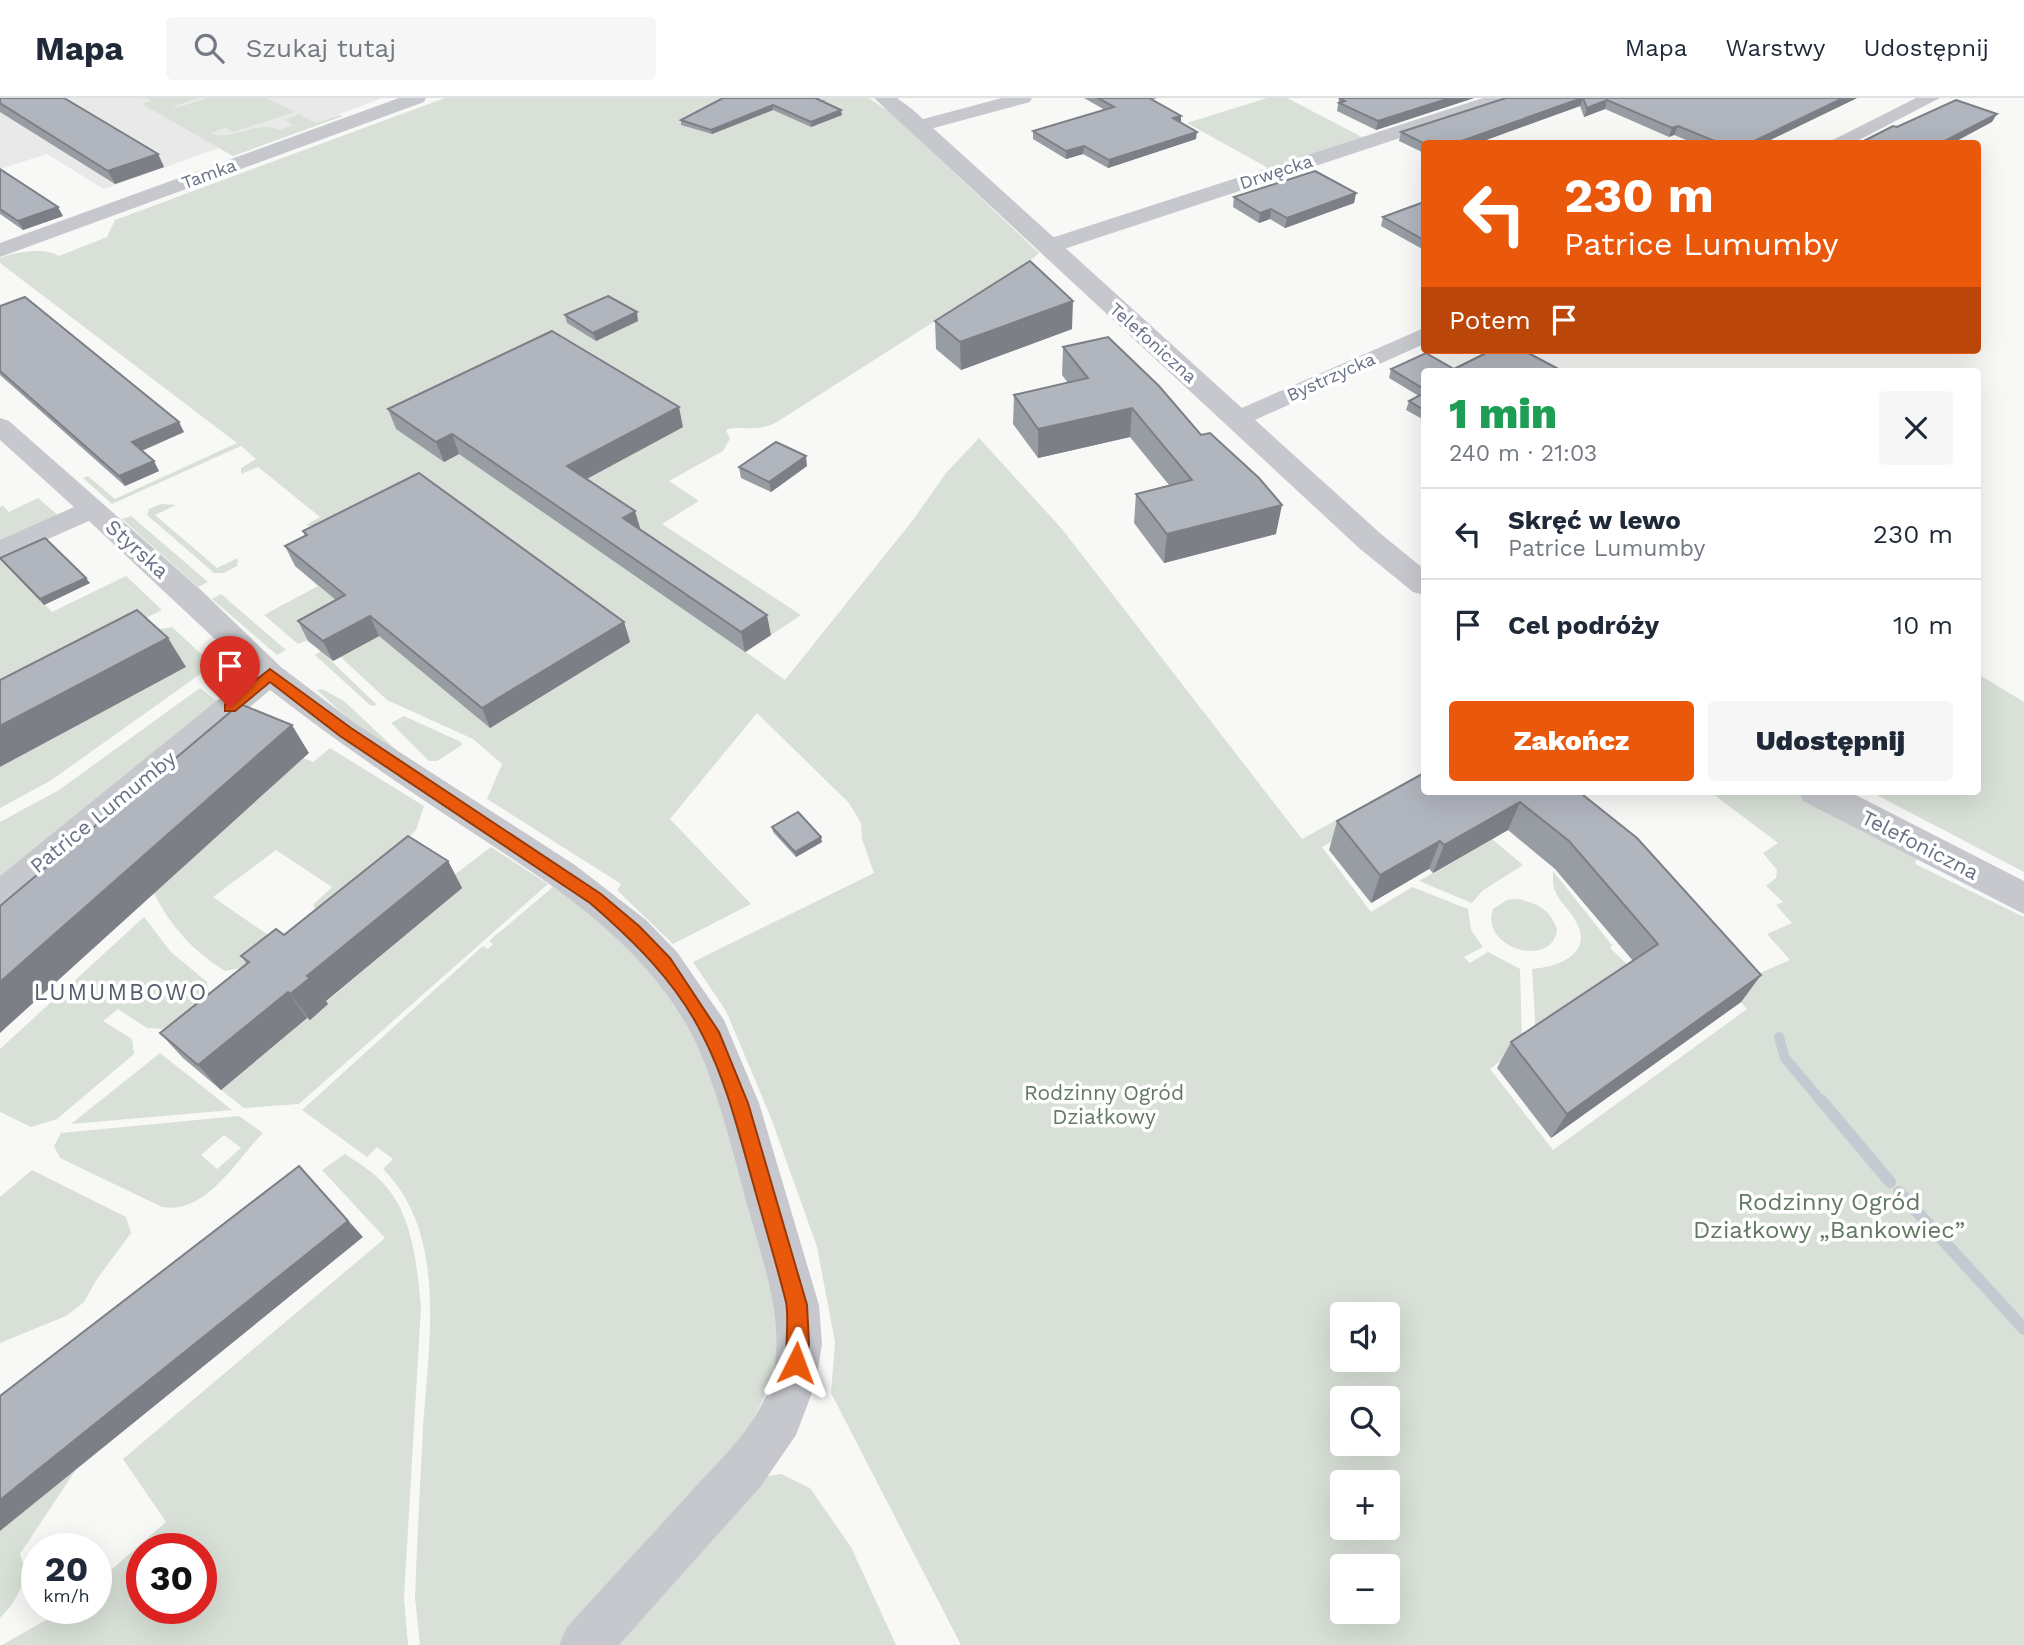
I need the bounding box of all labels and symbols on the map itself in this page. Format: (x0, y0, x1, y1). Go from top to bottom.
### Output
street label: Drwęcka (1237, 150, 1315, 193)
street label: Tamka (179, 154, 239, 193)
street label: Telefoniczna (1106, 298, 1201, 387)
street label: Bystrzycka (1283, 348, 1378, 405)
street label: Styrska (101, 514, 174, 583)
pin (200, 636, 260, 708)
street label: Patrice Lumumby (25, 745, 181, 878)
street label: Telefoniczna (1858, 804, 1983, 885)
district label: LUMUMBOWO (34, 979, 208, 1006)
park label: Rodzinny Ogród Działkowy (1024, 1080, 1184, 1129)
park label: Rodzinny Ogród Działkowy „Bankowiec” (1693, 1188, 1965, 1244)
position arrow (759, 1326, 833, 1400)
speed limit sign: 30 (126, 1533, 217, 1624)

